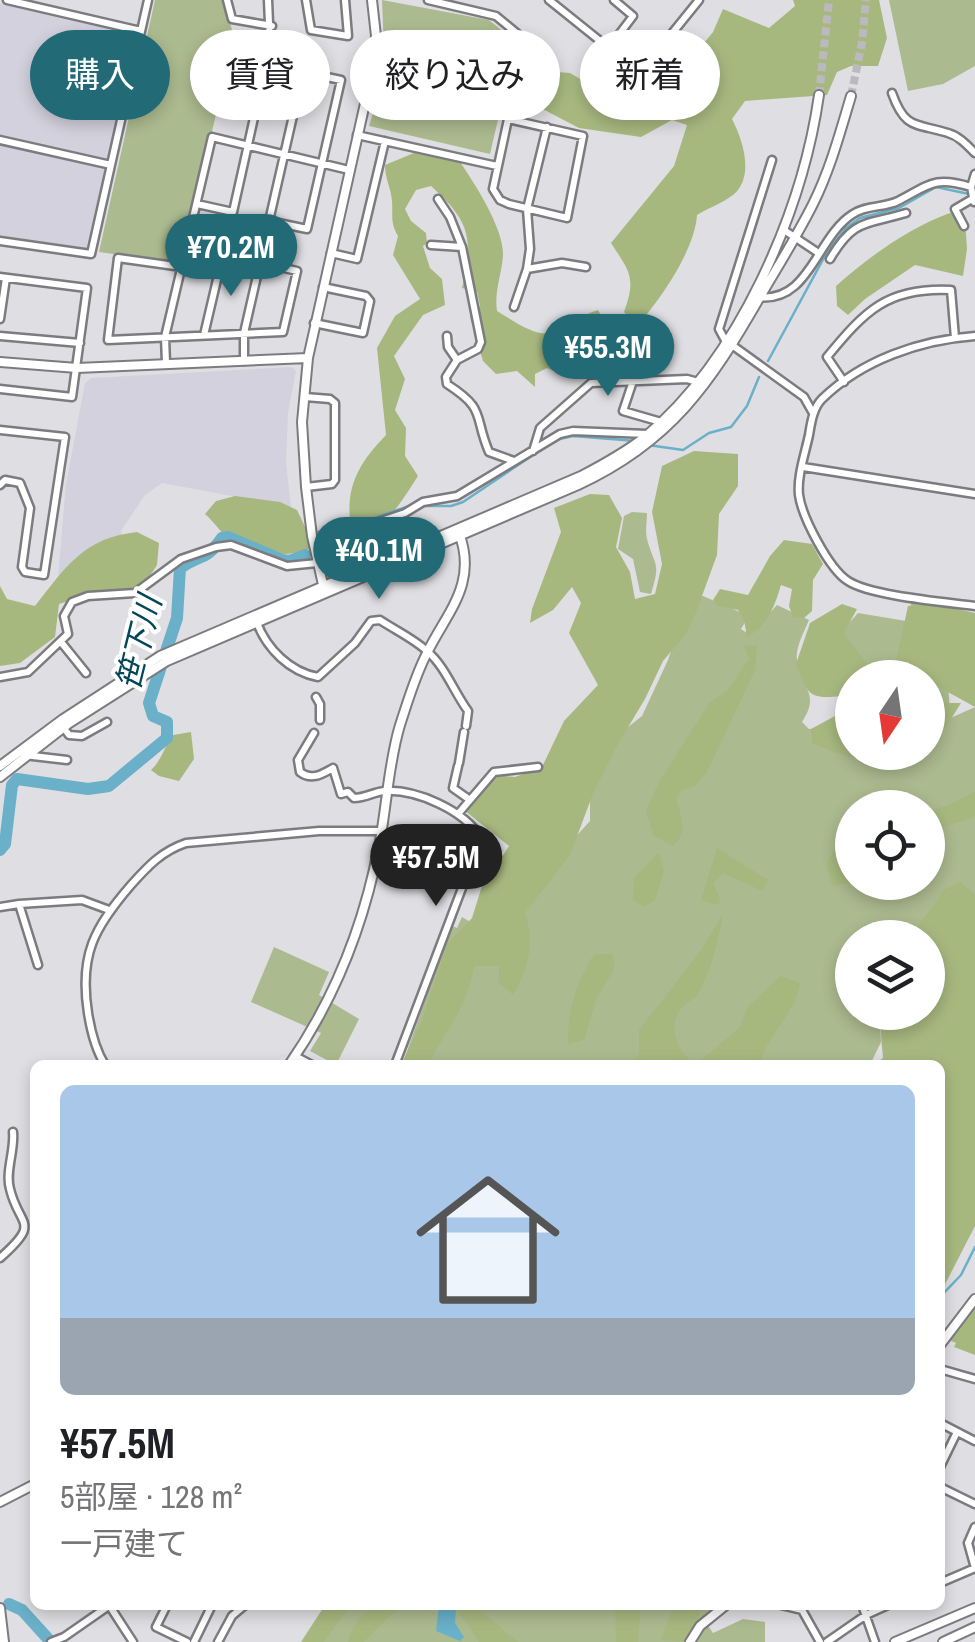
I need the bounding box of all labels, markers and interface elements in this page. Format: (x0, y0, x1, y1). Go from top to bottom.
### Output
chip: 購入 (30, 30, 170, 120)
chip: 賃貸 (190, 30, 330, 120)
chip: 絞り込み (350, 30, 560, 120)
chip: 新着 (580, 30, 720, 120)
pin: ¥70.2M (150, 214, 312, 299)
text: ¥70.2M (187, 225, 275, 268)
pin: ¥55.3M (527, 314, 689, 399)
text: ¥55.3M (564, 325, 652, 368)
pin: ¥40.1M (298, 517, 460, 602)
text: ¥40.1M (335, 528, 423, 571)
water label: 笹下川 (106, 588, 172, 695)
north arrow (835, 660, 945, 770)
map controls (835, 660, 945, 1030)
button: locate (835, 790, 945, 900)
pin: ¥57.5M (355, 824, 517, 909)
text: ¥57.5M (392, 835, 480, 878)
button: layers (835, 920, 945, 1030)
icon: home (398, 1150, 578, 1330)
text: ¥57.5M (60, 1415, 175, 1471)
text: 5部屋 · 128 m² (60, 1475, 242, 1518)
text: 一戸建て (60, 1522, 188, 1565)

